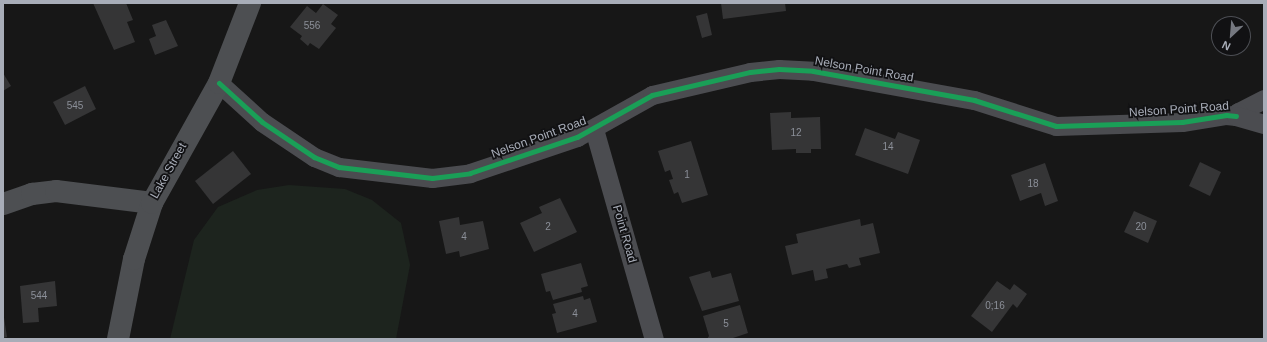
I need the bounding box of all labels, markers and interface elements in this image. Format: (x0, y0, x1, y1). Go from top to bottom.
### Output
north arrow (1211, 16, 1251, 56)
house number: 556 (304, 20, 320, 32)
text: N (1220, 39, 1232, 53)
street label: Nelson Point Road (813, 54, 915, 86)
street label: Nelson Point Road (1129, 99, 1229, 121)
house number: 545 (67, 100, 83, 112)
street label: Nelson Point Road (490, 114, 588, 162)
house number: 12 (790, 127, 802, 139)
street label: Lake Street (148, 141, 190, 201)
house number: 14 (882, 141, 894, 153)
house number: 1 (684, 169, 690, 181)
house number: 18 (1027, 178, 1039, 190)
street label: Point Road (609, 203, 639, 265)
house number: 2 (545, 221, 551, 233)
house number: 20 (1135, 221, 1147, 233)
house number: 4 (461, 231, 467, 243)
house number: 544 (31, 290, 47, 302)
house number: 0;16 (985, 300, 1005, 312)
house number: 4 (572, 308, 578, 320)
house number: 5 (723, 318, 729, 330)

